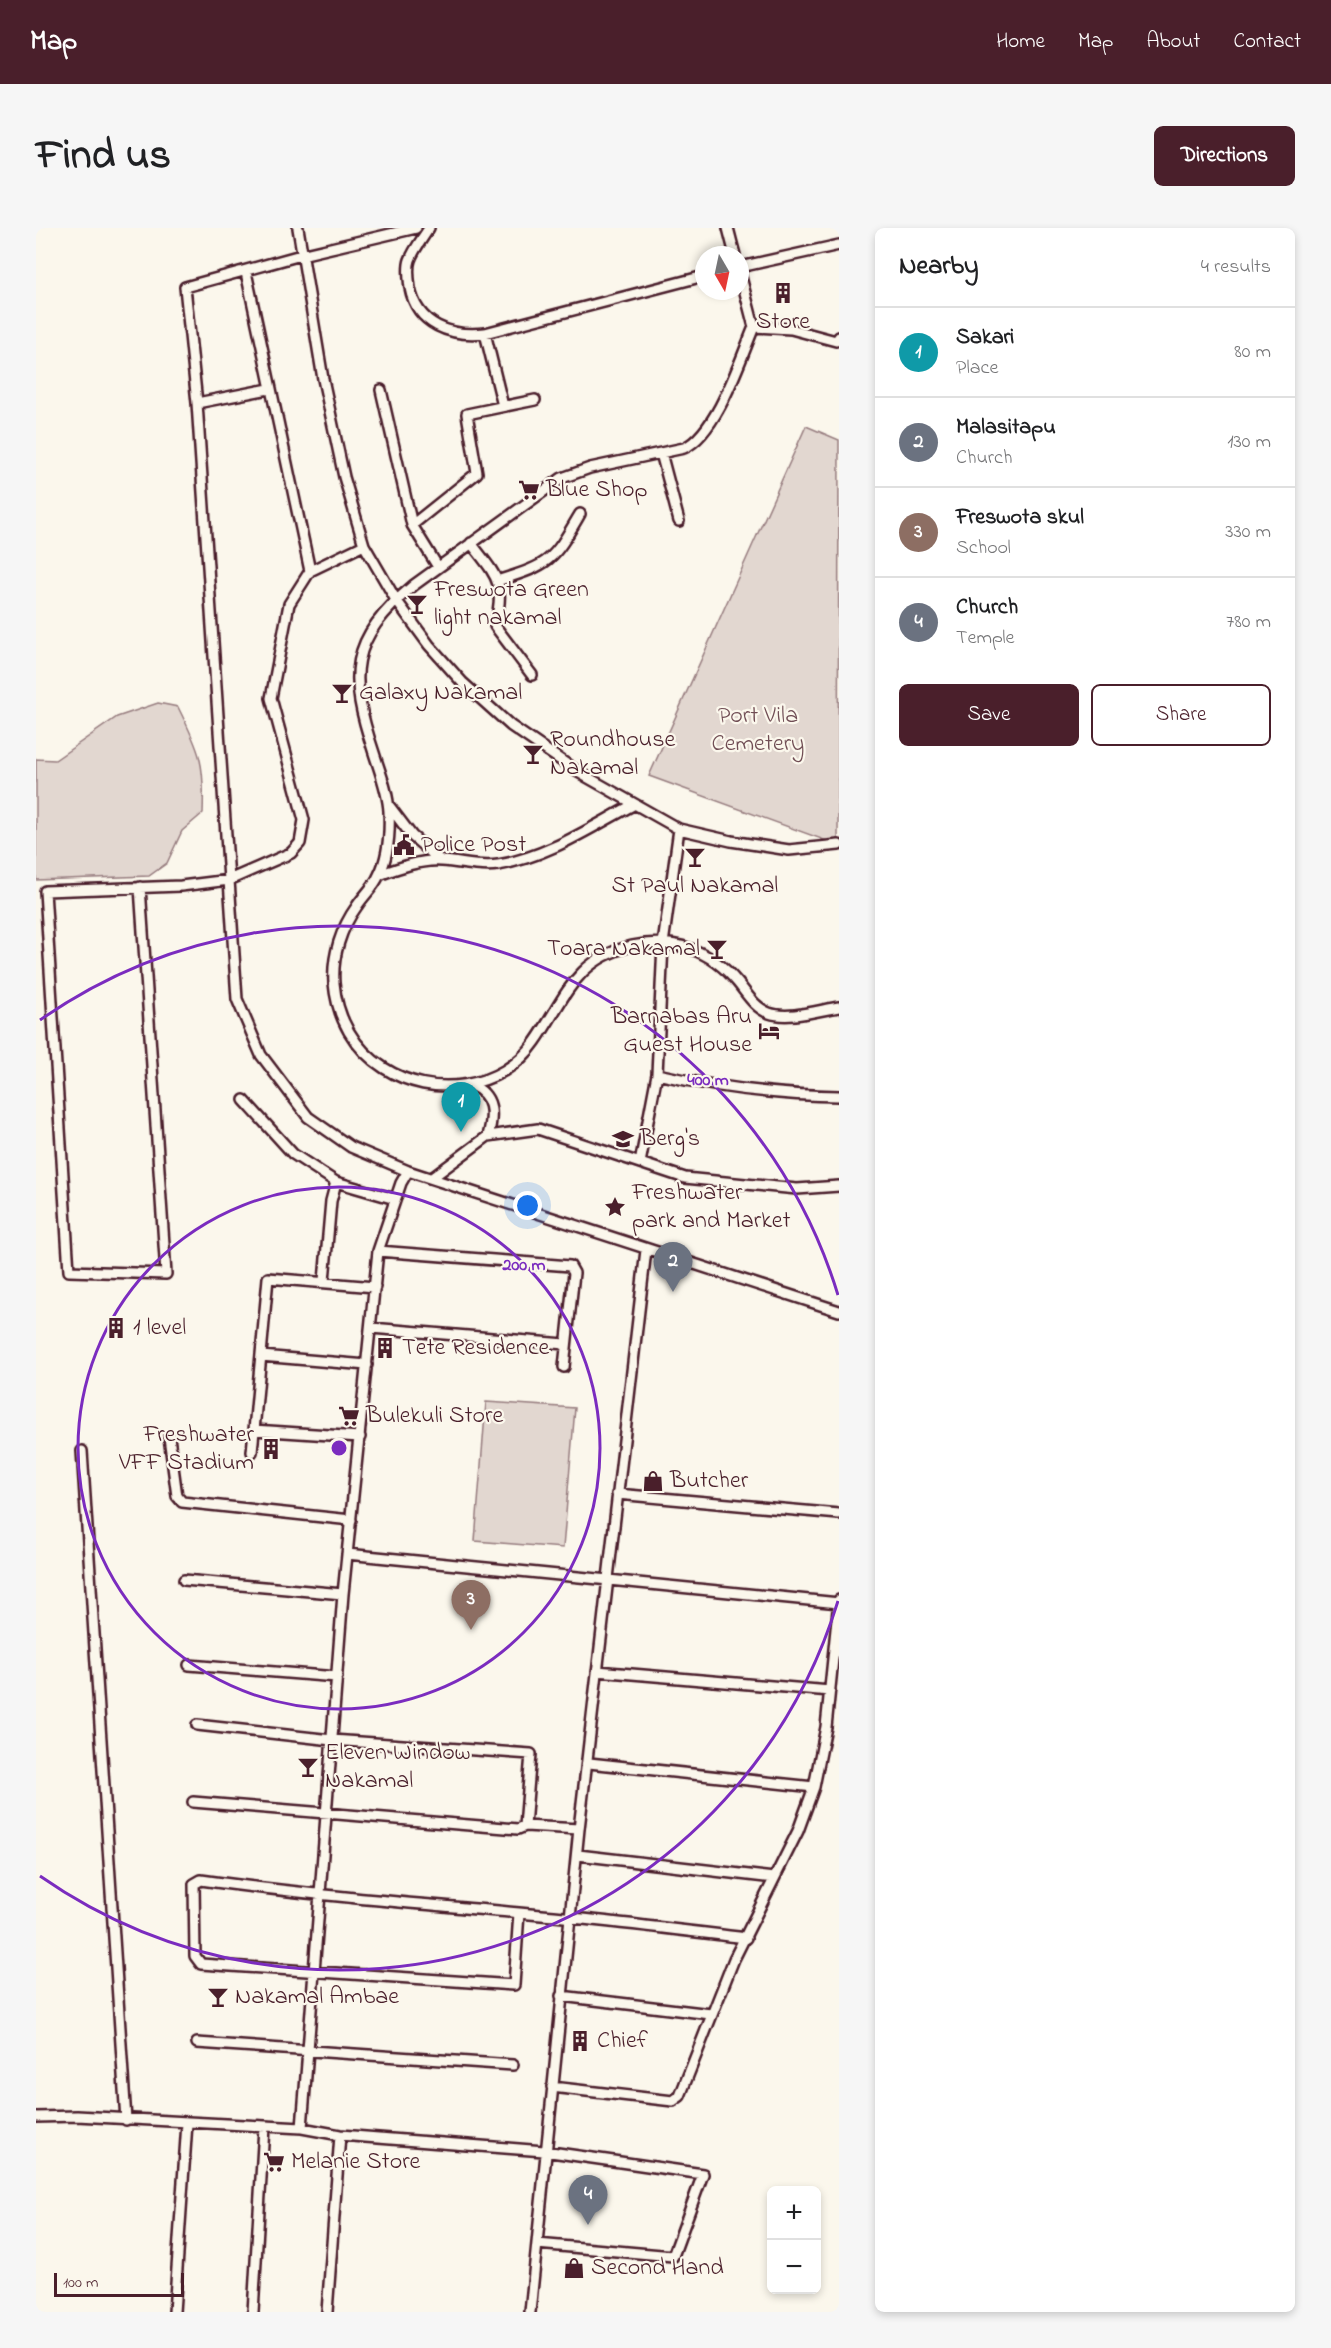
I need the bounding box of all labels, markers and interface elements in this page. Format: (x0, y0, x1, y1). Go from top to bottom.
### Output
text: Map (30, 22, 77, 63)
text: Home (996, 27, 1045, 57)
text: Map (1078, 27, 1113, 57)
text: About (1146, 27, 1200, 57)
text: Contact (1233, 27, 1301, 57)
text: Find us (36, 126, 171, 187)
button: Directions (1154, 126, 1295, 186)
north arrow (695, 246, 749, 300)
text: Nearby (899, 248, 978, 286)
text: 4 results (1201, 253, 1271, 282)
building icon: Store (771, 281, 795, 305)
place label: Store (756, 305, 810, 340)
text: Sakari (956, 322, 1014, 354)
text: 1 (915, 338, 922, 367)
text: 80 m (1234, 338, 1271, 367)
text: Place (956, 354, 998, 383)
text: Malasitapu (956, 412, 1056, 444)
text: 2 (914, 428, 923, 457)
text: 130 m (1227, 428, 1271, 457)
text: Church (956, 444, 1012, 473)
place label: Blue Shop (545, 473, 648, 508)
supermarket icon: Blue Shop (517, 478, 541, 502)
text: Freswota skul (956, 502, 1084, 534)
text: 3 (914, 518, 923, 547)
text: 330 m (1225, 518, 1271, 547)
text: School (956, 534, 1011, 563)
place label: Freswota Green light nakamal (433, 573, 589, 636)
bar icon: Freswota Green light nakamal (405, 592, 429, 616)
text: Church (956, 592, 1018, 624)
text: 4 (914, 608, 923, 637)
text: 780 m (1226, 608, 1271, 637)
text: Temple (956, 624, 1015, 653)
place label: Galaxy Nakamal (359, 676, 522, 712)
bar icon: Galaxy Nakamal (330, 681, 354, 705)
button: Save (899, 684, 1079, 746)
button: Share (1091, 684, 1271, 746)
park label: Port Vila Cemetery (712, 699, 804, 763)
place label: Roundhouse Nakamal (550, 723, 675, 786)
bar icon: Roundhouse Nakamal (521, 742, 545, 766)
place label: Police Post (421, 828, 526, 863)
public building icon: Police Post (392, 833, 416, 857)
bar icon: St Paul Nakamal (683, 845, 707, 869)
place label: St Paul Nakamal (612, 869, 778, 904)
place label: Toara Nakamal (547, 932, 700, 967)
bar icon: Toara Nakamal (705, 937, 729, 961)
place label: Barnabas Aru Guest House (610, 1000, 752, 1063)
hotel icon: Barnabas Aru Guest House (757, 1019, 781, 1043)
text: 400 m (687, 1068, 729, 1094)
pin: 1 (442, 1082, 480, 1132)
place label: Berg's (639, 1122, 700, 1157)
school or university icon: Berg's (611, 1127, 635, 1151)
place label: Freshwater park and Market (631, 1176, 791, 1239)
your location (513, 1191, 542, 1220)
place icon: Freshwater park and Market (603, 1195, 627, 1219)
pin: 2 (654, 1242, 692, 1292)
text: 200 m (502, 1253, 546, 1279)
place label: 1 level (133, 1311, 186, 1346)
building icon: 1 level (104, 1316, 128, 1340)
place label: Tete Residence (402, 1331, 550, 1366)
building icon: Tete Residence (373, 1336, 397, 1360)
place label: Bulekuli Store (365, 1399, 504, 1434)
supermarket icon: Bulekuli Store (337, 1404, 361, 1428)
place label: Freshwater VFF Stadium (118, 1418, 255, 1481)
building icon: Freshwater VFF Stadium (259, 1437, 283, 1461)
centre of rings (329, 1438, 349, 1458)
place label: Butcher (669, 1464, 749, 1499)
shop icon: Butcher (641, 1469, 665, 1493)
pin: 3 (452, 1580, 490, 1630)
place label: Eleven Window Nakamal (325, 1736, 471, 1799)
bar icon: Eleven Window Nakamal (296, 1755, 320, 1779)
place label: Nakamal Ambae (235, 1980, 399, 2015)
bar icon: Nakamal Ambae (206, 1985, 230, 2009)
place label: Chief (597, 2024, 649, 2059)
building icon: Chief (568, 2029, 592, 2053)
place label: Melanie Store (291, 2145, 421, 2180)
supermarket icon: Melanie Store (262, 2150, 286, 2174)
pin: 4 (568, 2176, 608, 2225)
map controls (767, 2186, 821, 2294)
button: + (767, 2186, 821, 2240)
button: − (767, 2240, 821, 2294)
place label: Second Hand (591, 2251, 724, 2286)
shop icon: Second Hand (562, 2256, 586, 2280)
scale bar (54, 2270, 184, 2298)
text: 100 m (63, 2271, 98, 2295)

